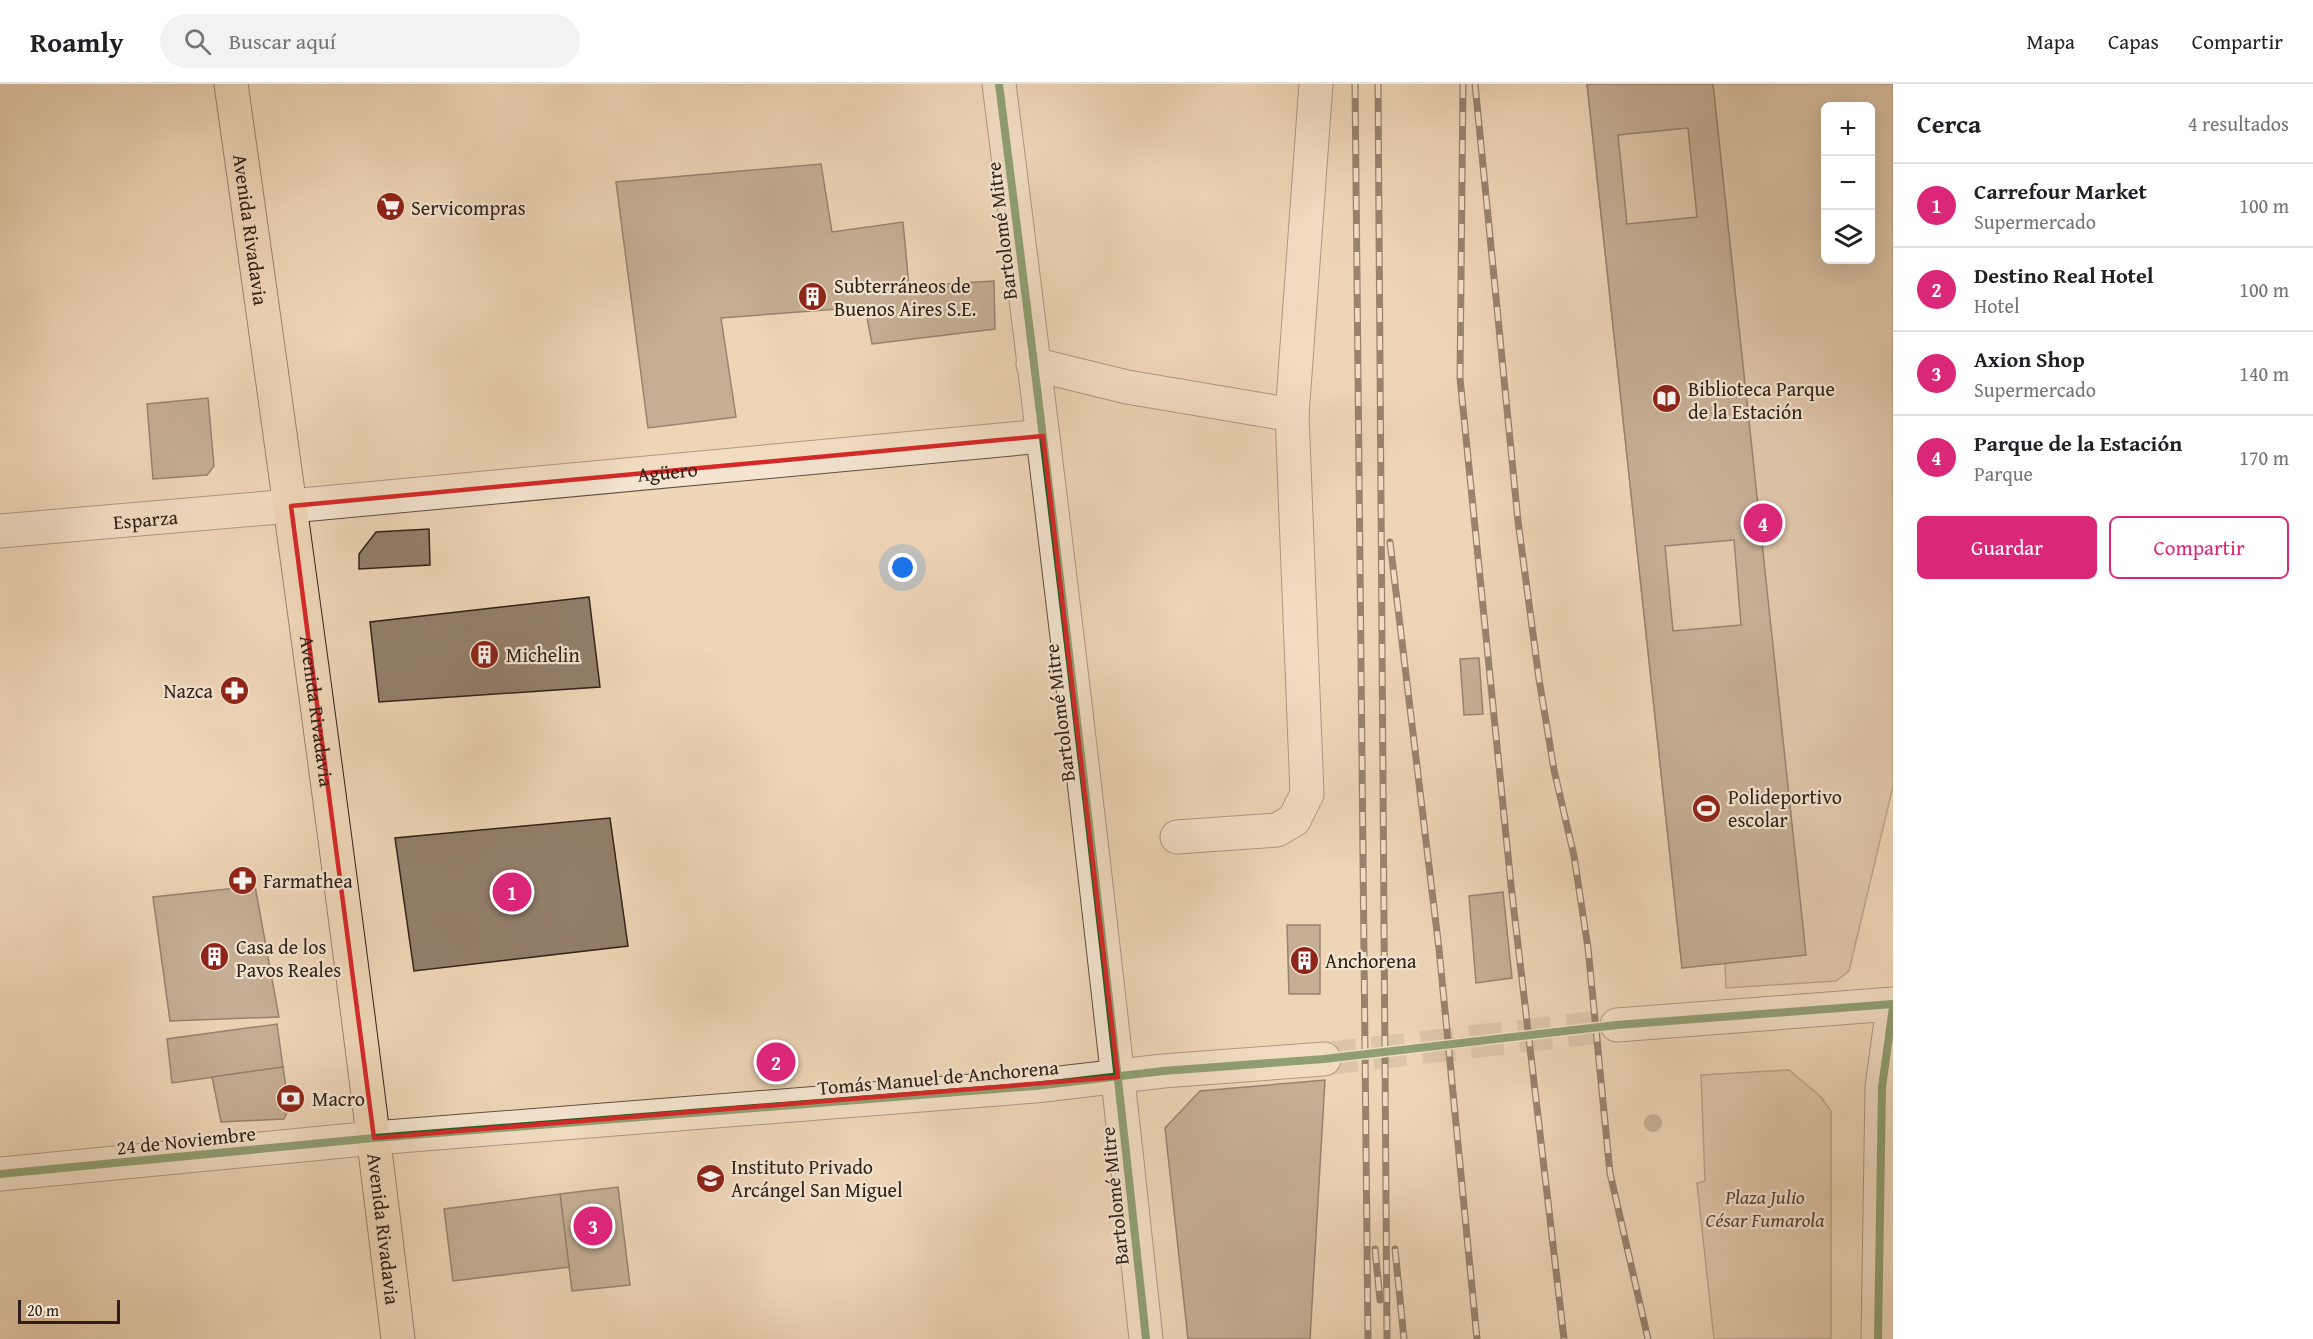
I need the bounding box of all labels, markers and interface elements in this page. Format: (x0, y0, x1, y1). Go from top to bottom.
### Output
search box (160, 14, 580, 68)
text: Roamly (30, 21, 124, 62)
icon: search (181, 25, 214, 58)
text: Buscar aquí (229, 25, 336, 57)
text: Mapa (2026, 26, 2075, 57)
text: Capas (2108, 26, 2159, 57)
text: Compartir (2192, 26, 2283, 57)
map controls (1821, 102, 1875, 264)
button: + (1821, 102, 1875, 156)
text: Cerca (1917, 104, 1981, 143)
text: 4 resultados (2188, 109, 2289, 138)
street label: Avenida Rivadavia (227, 152, 277, 308)
button: − (1821, 156, 1875, 210)
street label: Bartolomé Mitre (978, 160, 1024, 302)
text: Carrefour Market (1974, 175, 2147, 207)
supermarket icon: Servicompras (374, 191, 406, 223)
text: 1 (1931, 191, 1942, 220)
text: 100 m (2239, 191, 2289, 220)
place label: Servicompras (411, 193, 526, 222)
text: Supermercado (1974, 207, 2096, 236)
button: layers (1821, 210, 1875, 264)
text: Destino Real Hotel (1974, 259, 2154, 291)
place label: Subterráneos de Buenos Aires S.E. (834, 271, 976, 323)
text: 2 (1931, 275, 1942, 304)
text: 100 m (2239, 275, 2289, 304)
building icon: Subterráneos de Buenos Aires S.E. (797, 280, 829, 312)
text: Hotel (1974, 291, 2020, 320)
text: Axion Shop (1974, 343, 2085, 375)
text: 3 (1931, 359, 1942, 388)
text: 140 m (2239, 359, 2289, 388)
place label: Biblioteca Parque de la Estación (1688, 374, 1835, 426)
text: Supermercado (1974, 375, 2096, 404)
library icon: Biblioteca Parque de la Estación (1651, 383, 1683, 415)
text: Parque de la Estación (1974, 427, 2182, 459)
text: 4 (1931, 443, 1942, 472)
text: 170 m (2239, 443, 2289, 472)
street label: Agüero (636, 454, 699, 488)
text: Parque (1974, 459, 2033, 488)
pin: 4 (1744, 500, 1782, 546)
street label: Esparza (112, 501, 180, 536)
button: Guardar (1917, 516, 2097, 579)
button: Compartir (2109, 516, 2289, 579)
your location (888, 553, 917, 582)
street label: Avenida Rivadavia (293, 634, 342, 789)
building icon: Michelin (469, 638, 501, 670)
place label: Michelin (506, 640, 580, 669)
street label: Bartolomé Mitre (1036, 642, 1082, 784)
pharmacy icon: Nazca (218, 674, 250, 706)
place label: Nazca (163, 676, 214, 705)
place label: Polideportivo escolar (1728, 782, 1842, 834)
sports icon: Polideportivo escolar (1691, 792, 1723, 824)
pharmacy icon: Farmathea (226, 864, 258, 896)
place label: Farmathea (263, 866, 353, 895)
pin: 1 (492, 870, 532, 914)
place label: Casa de los Pavos Reales (236, 932, 341, 984)
building icon: Casa de los Pavos Reales (199, 941, 231, 973)
building icon: Anchorena (1288, 944, 1320, 976)
place label: Anchorena (1325, 946, 1417, 975)
pin: 2 (756, 1040, 796, 1084)
street label: Tomás Manuel de Anchorena (816, 1052, 1060, 1102)
bank icon: Macro (275, 1082, 307, 1114)
place label: Macro (312, 1084, 365, 1113)
street label: 24 de Noviembre (115, 1118, 257, 1162)
street label: Bartolomé Mitre (1092, 1126, 1136, 1266)
street label: Avenida Rivadavia (361, 1151, 408, 1307)
place label: Instituto Privado Arcángel San Miguel (731, 1152, 903, 1204)
school or university icon: Instituto Privado Arcángel San Miguel (694, 1162, 726, 1194)
park label: Plaza Julio César Fumarola (1706, 1182, 1825, 1234)
pin: 3 (574, 1204, 612, 1248)
scale bar (18, 1297, 120, 1324)
text: 20 m (27, 1298, 59, 1322)

